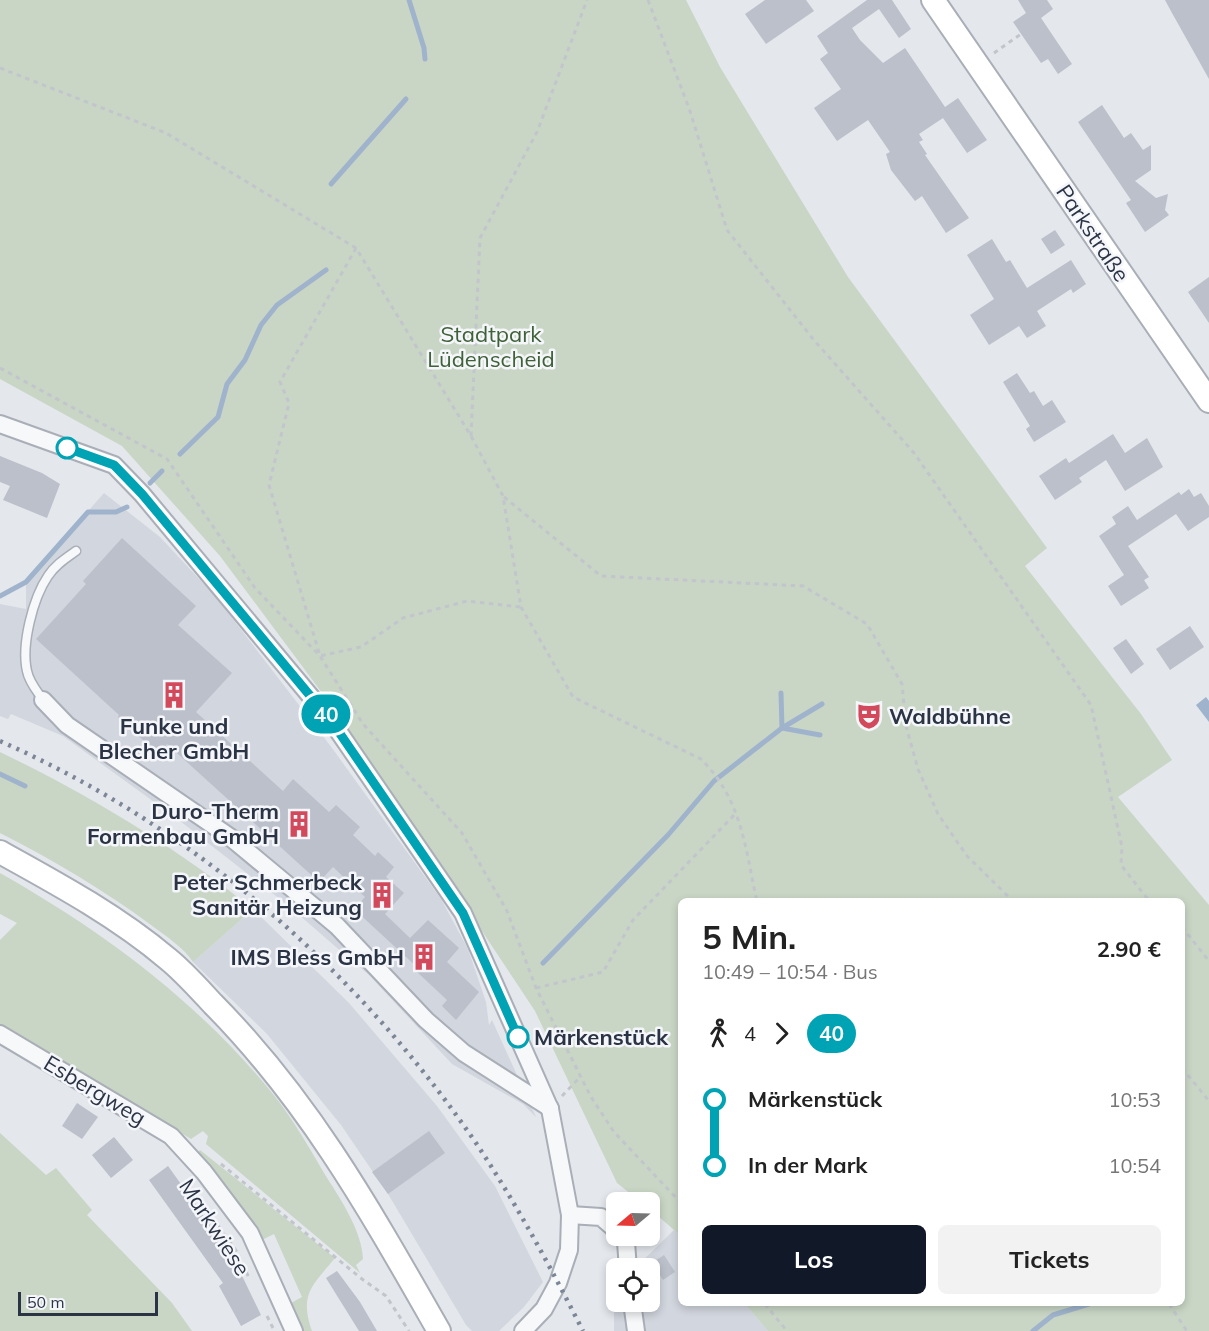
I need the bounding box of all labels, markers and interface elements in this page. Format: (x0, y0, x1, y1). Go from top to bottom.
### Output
street label: Parkstraße (1050, 179, 1136, 287)
park label: Stadtpark Lüdenscheid (427, 320, 555, 373)
unlabelled marker (56, 437, 78, 459)
building icon: Funke und Blecher GmbH (159, 680, 189, 710)
line badge: 40 (299, 694, 353, 734)
text: 40 (313, 701, 339, 727)
theatre icon: Waldbühne (854, 701, 884, 731)
place label: Waldbühne (889, 702, 1011, 730)
place label: Funke und Blecher GmbH (99, 712, 249, 765)
place label: Duro-Therm Formenbau GmbH (87, 797, 279, 850)
building icon: Duro-Therm Formenbau GmbH (284, 809, 314, 839)
place label: Peter Schmerbeck Sanitär Heizung (173, 868, 363, 921)
building icon: Peter Schmerbeck Sanitär Heizung (367, 880, 397, 910)
text: 5 Min. (702, 916, 796, 957)
text: 2.90 € (1097, 935, 1161, 963)
building icon: IMS Bless GmbH (409, 942, 439, 972)
place label: IMS Bless GmbH (231, 943, 404, 971)
text: 10:49 – 10:54 · Bus (702, 959, 878, 984)
icon: walk (702, 1017, 735, 1050)
icon: forward (765, 1017, 798, 1050)
text: 40 (819, 1020, 844, 1046)
text: 4 (744, 1021, 756, 1046)
place label: Märkenstück (534, 1023, 669, 1051)
marker: Märkenstück (507, 1026, 529, 1048)
street label: Esbergweg (39, 1049, 151, 1131)
text: Märkenstück (748, 1085, 882, 1113)
text: 10:53 (1108, 1087, 1161, 1112)
text: In der Mark (748, 1151, 867, 1179)
text: 10:54 (1108, 1153, 1161, 1178)
street label: Markwiese (173, 1173, 257, 1281)
north arrow (606, 1192, 660, 1246)
map controls (606, 1192, 660, 1312)
button: Los (702, 1225, 926, 1294)
button: Tickets (938, 1225, 1161, 1294)
button: locate (606, 1258, 660, 1312)
scale bar (18, 1289, 158, 1316)
text: 50 m (27, 1292, 64, 1312)

